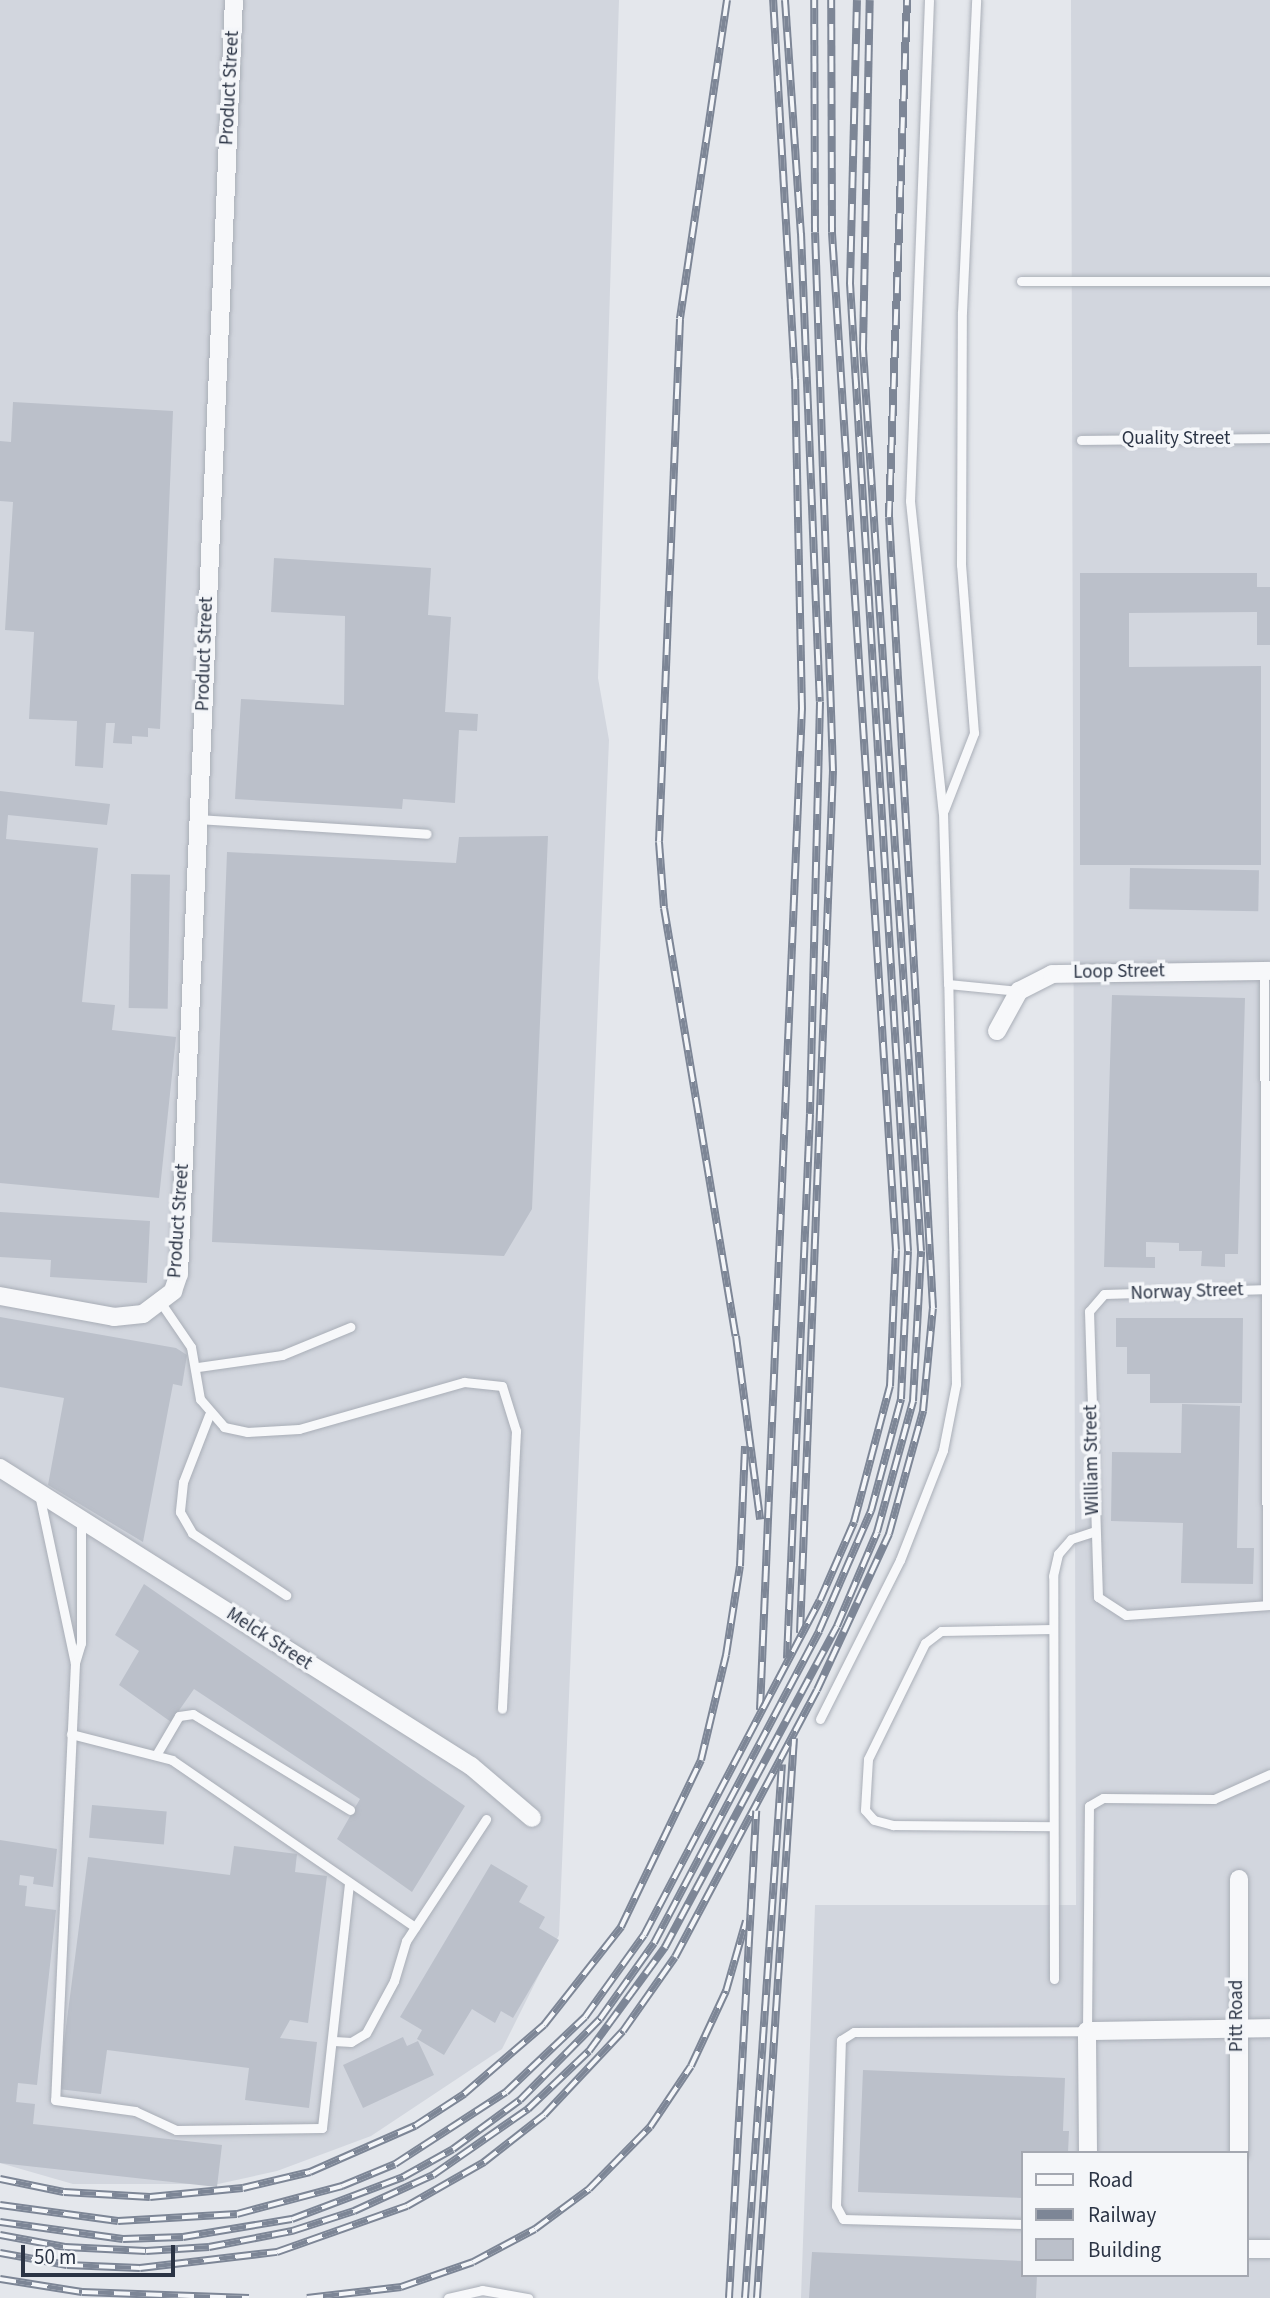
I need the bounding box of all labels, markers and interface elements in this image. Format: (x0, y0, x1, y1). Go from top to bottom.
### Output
street label: Product Street (216, 30, 244, 146)
street label: Quality Street (1122, 428, 1230, 450)
street label: Product Street (192, 596, 218, 712)
street label: Loop Street (1073, 960, 1165, 984)
street label: Product Street (164, 1163, 194, 1279)
street label: Norway Street (1130, 1279, 1244, 1305)
street label: William Street (1080, 1404, 1104, 1516)
street label: Melck Street (222, 1603, 316, 1675)
street label: Pitt Road (1226, 1980, 1248, 2052)
legend (1021, 2151, 1249, 2277)
text: Road (1088, 2165, 1133, 2195)
text: Railway (1088, 2200, 1156, 2230)
scale bar (24, 2232, 178, 2276)
text: Building (1088, 2235, 1161, 2265)
text: 50 m (34, 2242, 76, 2272)

